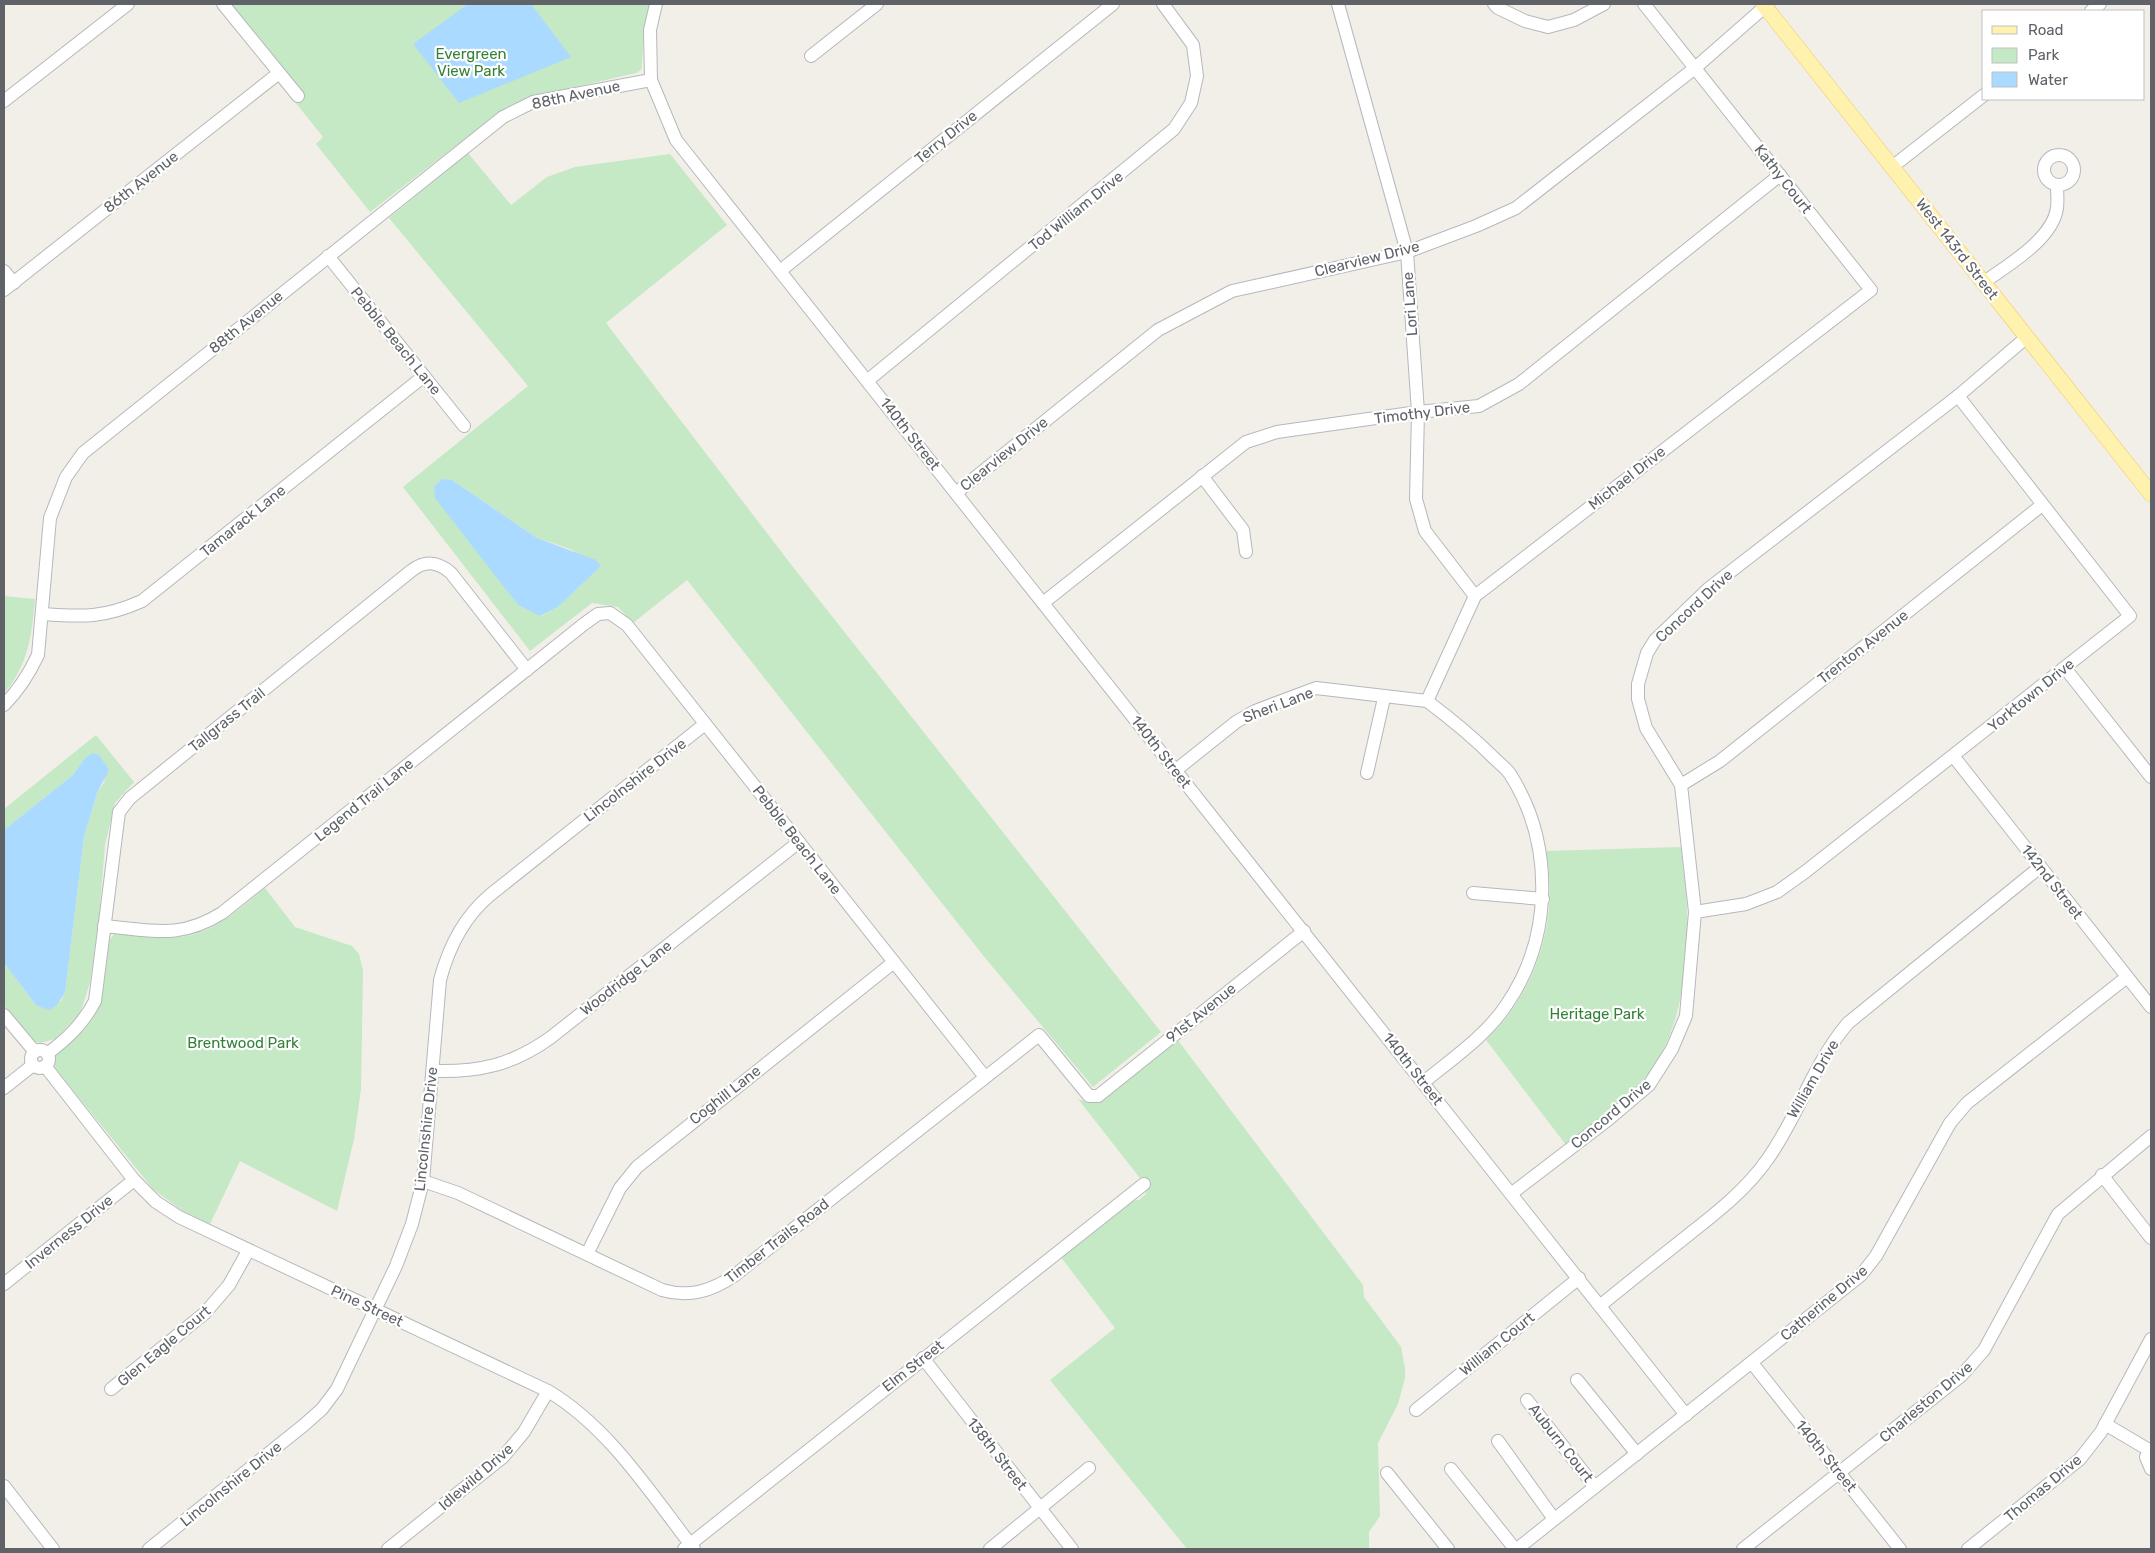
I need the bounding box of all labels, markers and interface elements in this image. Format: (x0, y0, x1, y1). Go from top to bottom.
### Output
legend (1982, 10, 2145, 100)
text: Road (2028, 21, 2064, 39)
park label: Evergreen View Park (435, 45, 507, 80)
text: Park (2028, 46, 2059, 64)
text: Water (2028, 71, 2068, 89)
street label: 88th Avenue (530, 77, 622, 113)
street label: Terry Drive (911, 106, 981, 168)
street label: Kathy Court (1750, 141, 1816, 217)
street label: 86th Avenue (100, 147, 182, 217)
street label: Tod William Drive (1025, 167, 1127, 255)
street label: West 143rd Street (1912, 195, 2002, 303)
street label: Clearview Drive (1313, 237, 1421, 281)
street label: Lori Lane (1399, 271, 1421, 337)
street label: Pebble Beach Lane (347, 283, 445, 399)
street label: 88th Avenue (205, 287, 287, 357)
street label: 140th Street (876, 394, 944, 474)
street label: Timothy Drive (1373, 398, 1471, 428)
street label: Clearview Drive (957, 413, 1051, 495)
street label: Michael Drive (1585, 442, 1669, 514)
street label: Tamarack Lane (197, 481, 289, 561)
street label: Concord Drive (1652, 566, 1736, 646)
street label: Trenton Avenue (1814, 606, 1912, 688)
street label: Yorktown Drive (1984, 655, 2078, 735)
street label: Sheri Lane (1240, 683, 1316, 727)
street label: Tallgrass Trail (185, 684, 269, 756)
street label: 140th Street (1127, 712, 1195, 792)
street label: Lincolnshire Drive (580, 734, 690, 826)
street label: Legend Trail Lane (311, 755, 417, 845)
street label: Pebble Beach Lane (749, 782, 845, 898)
street label: 142nd Street (2017, 841, 2087, 923)
street label: Woodridge Lane (577, 937, 675, 1019)
street label: 91st Avenue (1162, 979, 1240, 1047)
park label: Heritage Park (1550, 1005, 1645, 1023)
street label: 140th Street (1379, 1029, 1447, 1109)
park label: Brentwood Park (187, 1034, 299, 1052)
street label: William Drive (1783, 1036, 1843, 1122)
street label: Coghill Lane (686, 1062, 764, 1128)
street label: Lincolnshire Drive (411, 1066, 441, 1192)
street label: Concord Drive (1567, 1075, 1655, 1153)
street label: Inverness Drive (21, 1191, 117, 1273)
street label: Timber Trails Road (721, 1195, 833, 1287)
street label: Catherine Drive (1777, 1261, 1871, 1345)
street label: Pine Street (328, 1281, 406, 1331)
street label: Glen Eagle Court (114, 1302, 214, 1390)
street label: William Court (1456, 1308, 1538, 1380)
street label: Elm Street (879, 1336, 947, 1396)
street label: Charleston Drive (1876, 1358, 1976, 1446)
street label: Auburn Court (1525, 1400, 1597, 1486)
street label: 138th Street (963, 1414, 1031, 1494)
street label: 140th Street (1792, 1416, 1861, 1496)
street label: Lincolnshire Drive (177, 1438, 285, 1530)
street label: Idlewild Drive (435, 1440, 517, 1514)
street label: Thomas Drive (2001, 1451, 2085, 1525)

